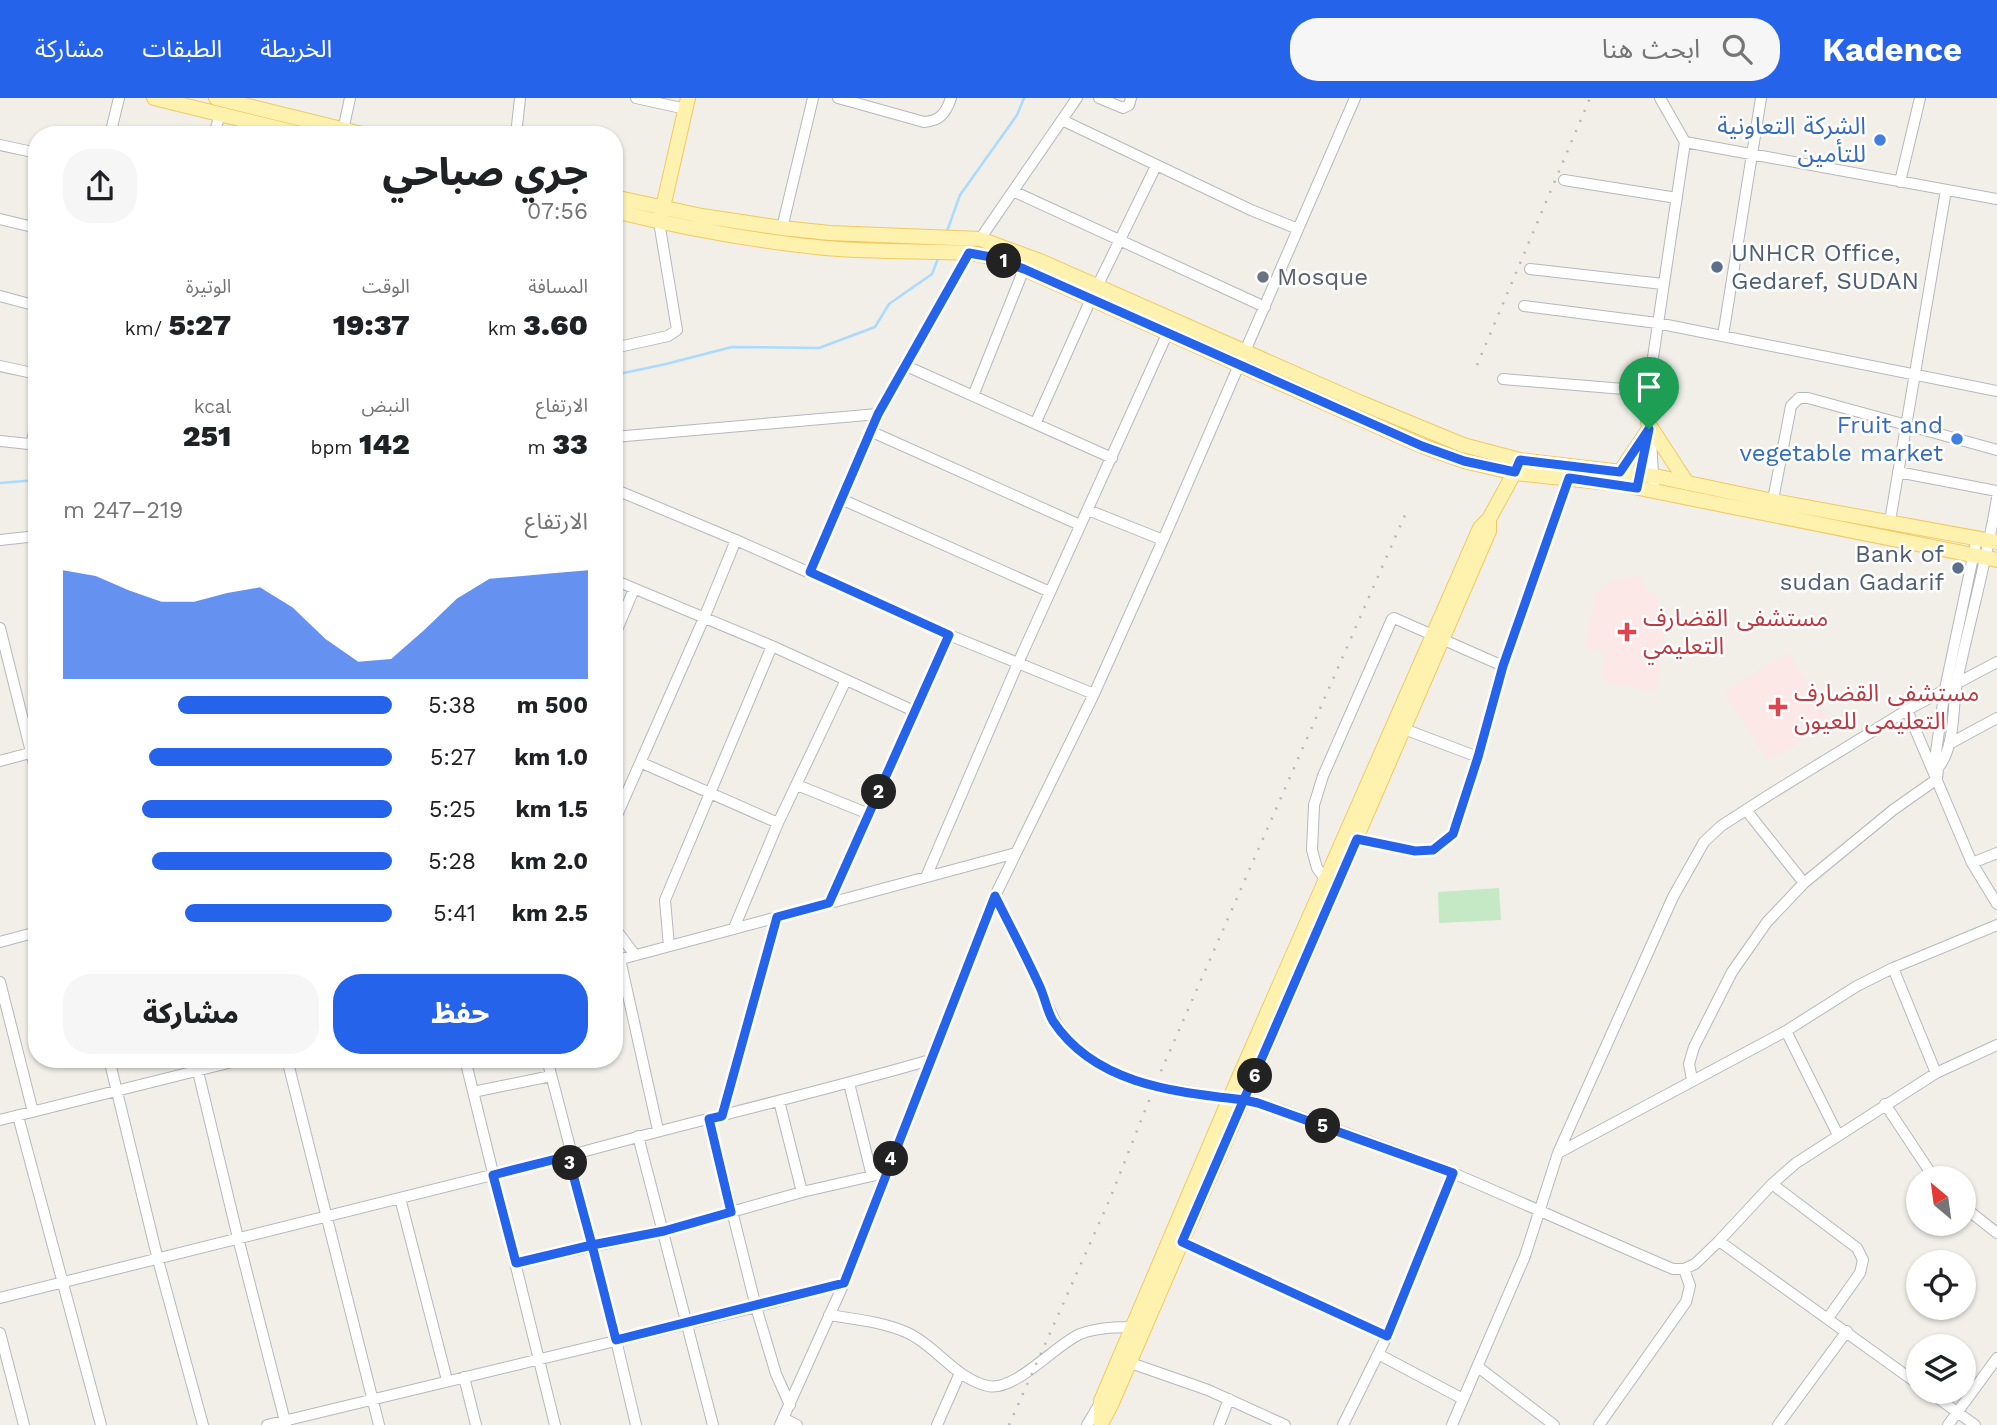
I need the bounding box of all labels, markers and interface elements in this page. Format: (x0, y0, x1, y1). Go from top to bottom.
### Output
search box (1290, 18, 1780, 81)
icon: search (1718, 30, 1756, 68)
text: Kadence (1822, 30, 1962, 69)
text: ابحث هنا (1602, 34, 1700, 64)
text: مشاركة (35, 35, 104, 63)
text: الطبقات (142, 35, 222, 63)
text: الخريطة (260, 35, 332, 63)
place label: الشركة التعاونية للتأمين (1717, 112, 1866, 168)
marker: الشركة التعاونية للتأمين (1872, 132, 1888, 148)
button: share (63, 149, 137, 223)
text: جري صباحي (382, 150, 588, 194)
text: 07:56 (527, 198, 588, 225)
place label: UNHCR Office, Gedaref, SUDAN (1731, 239, 1919, 295)
pin: 1 (986, 244, 1021, 278)
text: 1 (999, 249, 1008, 272)
marker: UNHCR Office, Gedaref, SUDAN (1709, 259, 1725, 275)
place label: Mosque (1277, 263, 1368, 291)
marker: Mosque (1255, 269, 1271, 285)
text: الوتيرة (186, 275, 231, 298)
text: الوقت (362, 275, 410, 298)
text: المسافة (528, 275, 588, 298)
text: 5:27 (168, 307, 231, 342)
text: 19:37 (333, 307, 410, 342)
text: 3.60 (523, 307, 588, 342)
text: /km (125, 317, 168, 340)
text: km (488, 317, 523, 340)
pin (1619, 357, 1679, 429)
icon: arrive (1630, 368, 1668, 406)
text: النبض (361, 394, 410, 417)
text: الارتفاع (536, 394, 588, 417)
text: kcal (194, 395, 231, 418)
place label: Fruit and vegetable market (1739, 411, 1943, 467)
text: 251 (182, 418, 231, 453)
text: 142 (359, 426, 410, 461)
text: 33 (552, 426, 588, 461)
marker: Fruit and vegetable market (1949, 431, 1965, 447)
text: bpm (311, 436, 359, 459)
text: m (528, 436, 552, 459)
text: 219–247 m (63, 497, 183, 524)
text: الارتفاع (525, 508, 588, 535)
place label: Bank of sudan Gadarif (1780, 540, 1945, 596)
marker: Bank of sudan Gadarif (1950, 560, 1966, 576)
place label: مستشفى القضارف التعليمي (1643, 604, 1828, 665)
marker: مستشفى القضارف التعليمي (1617, 622, 1637, 642)
place label: مستشفى القضارف التعليمى للعيون (1794, 679, 1979, 735)
text: 5:38 (428, 692, 476, 719)
text: 500 m (517, 692, 588, 719)
marker: مستشفى القضارف التعليمى للعيون (1768, 697, 1788, 717)
text: 5:27 (430, 744, 476, 771)
text: 1.0 km (514, 744, 588, 771)
pin: 2 (862, 774, 896, 810)
text: 2 (873, 780, 884, 803)
text: 5:25 (429, 796, 476, 823)
text: 1.5 km (515, 796, 588, 823)
text: 5:28 (428, 848, 476, 875)
text: 2.0 km (510, 848, 588, 875)
text: 5:41 (433, 900, 476, 927)
text: 2.5 km (512, 900, 588, 927)
button: مشاركة (63, 974, 319, 1054)
button: حفظ (333, 974, 588, 1054)
pin: 6 (1238, 1058, 1272, 1094)
text: 6 (1249, 1064, 1260, 1087)
pin: 5 (1306, 1108, 1340, 1144)
text: 5 (1317, 1114, 1328, 1137)
pin: 4 (874, 1142, 908, 1176)
pin: 3 (552, 1146, 588, 1180)
text: 4 (884, 1147, 897, 1170)
text: 3 (564, 1151, 575, 1174)
north arrow (1906, 1166, 1976, 1236)
map controls (1906, 1166, 1976, 1404)
button: locate (1906, 1250, 1976, 1320)
button: layers (1906, 1334, 1976, 1404)

